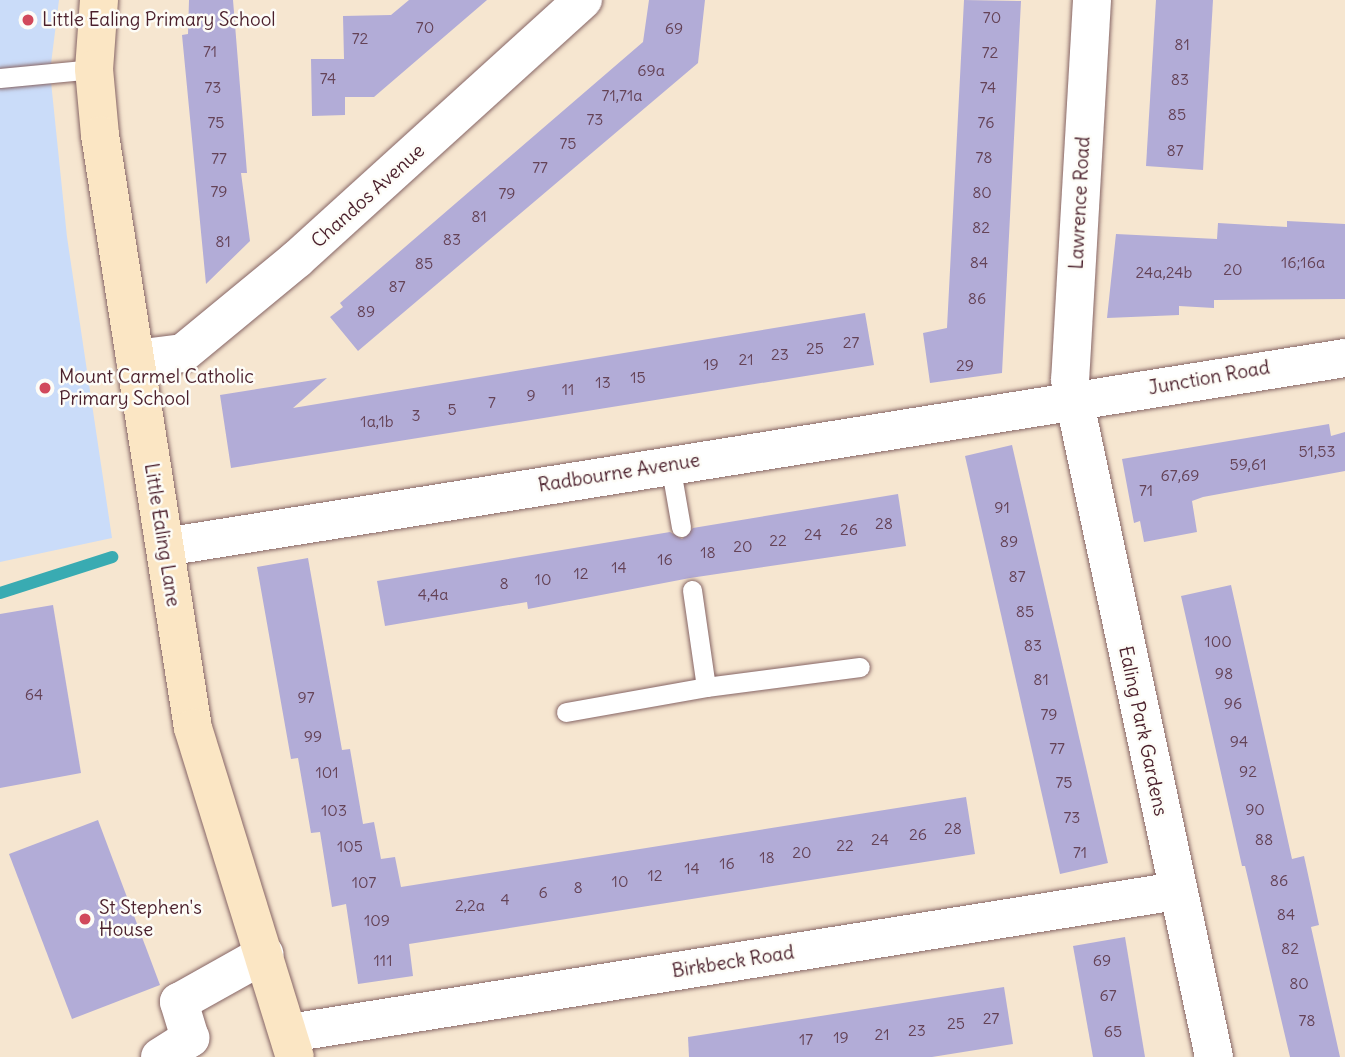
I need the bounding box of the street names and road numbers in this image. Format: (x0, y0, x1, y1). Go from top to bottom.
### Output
street label: Lawrence Road (1065, 136, 1095, 270)
street label: Chandos Avenue (307, 139, 429, 253)
street label: Junction Road (1147, 356, 1271, 400)
street label: Radbourne Avenue (537, 449, 701, 497)
street label: Little Ealing Lane (139, 462, 185, 608)
street label: Ealing Park Gardens (1114, 644, 1172, 818)
street label: Birkbeck Road (670, 941, 796, 983)

